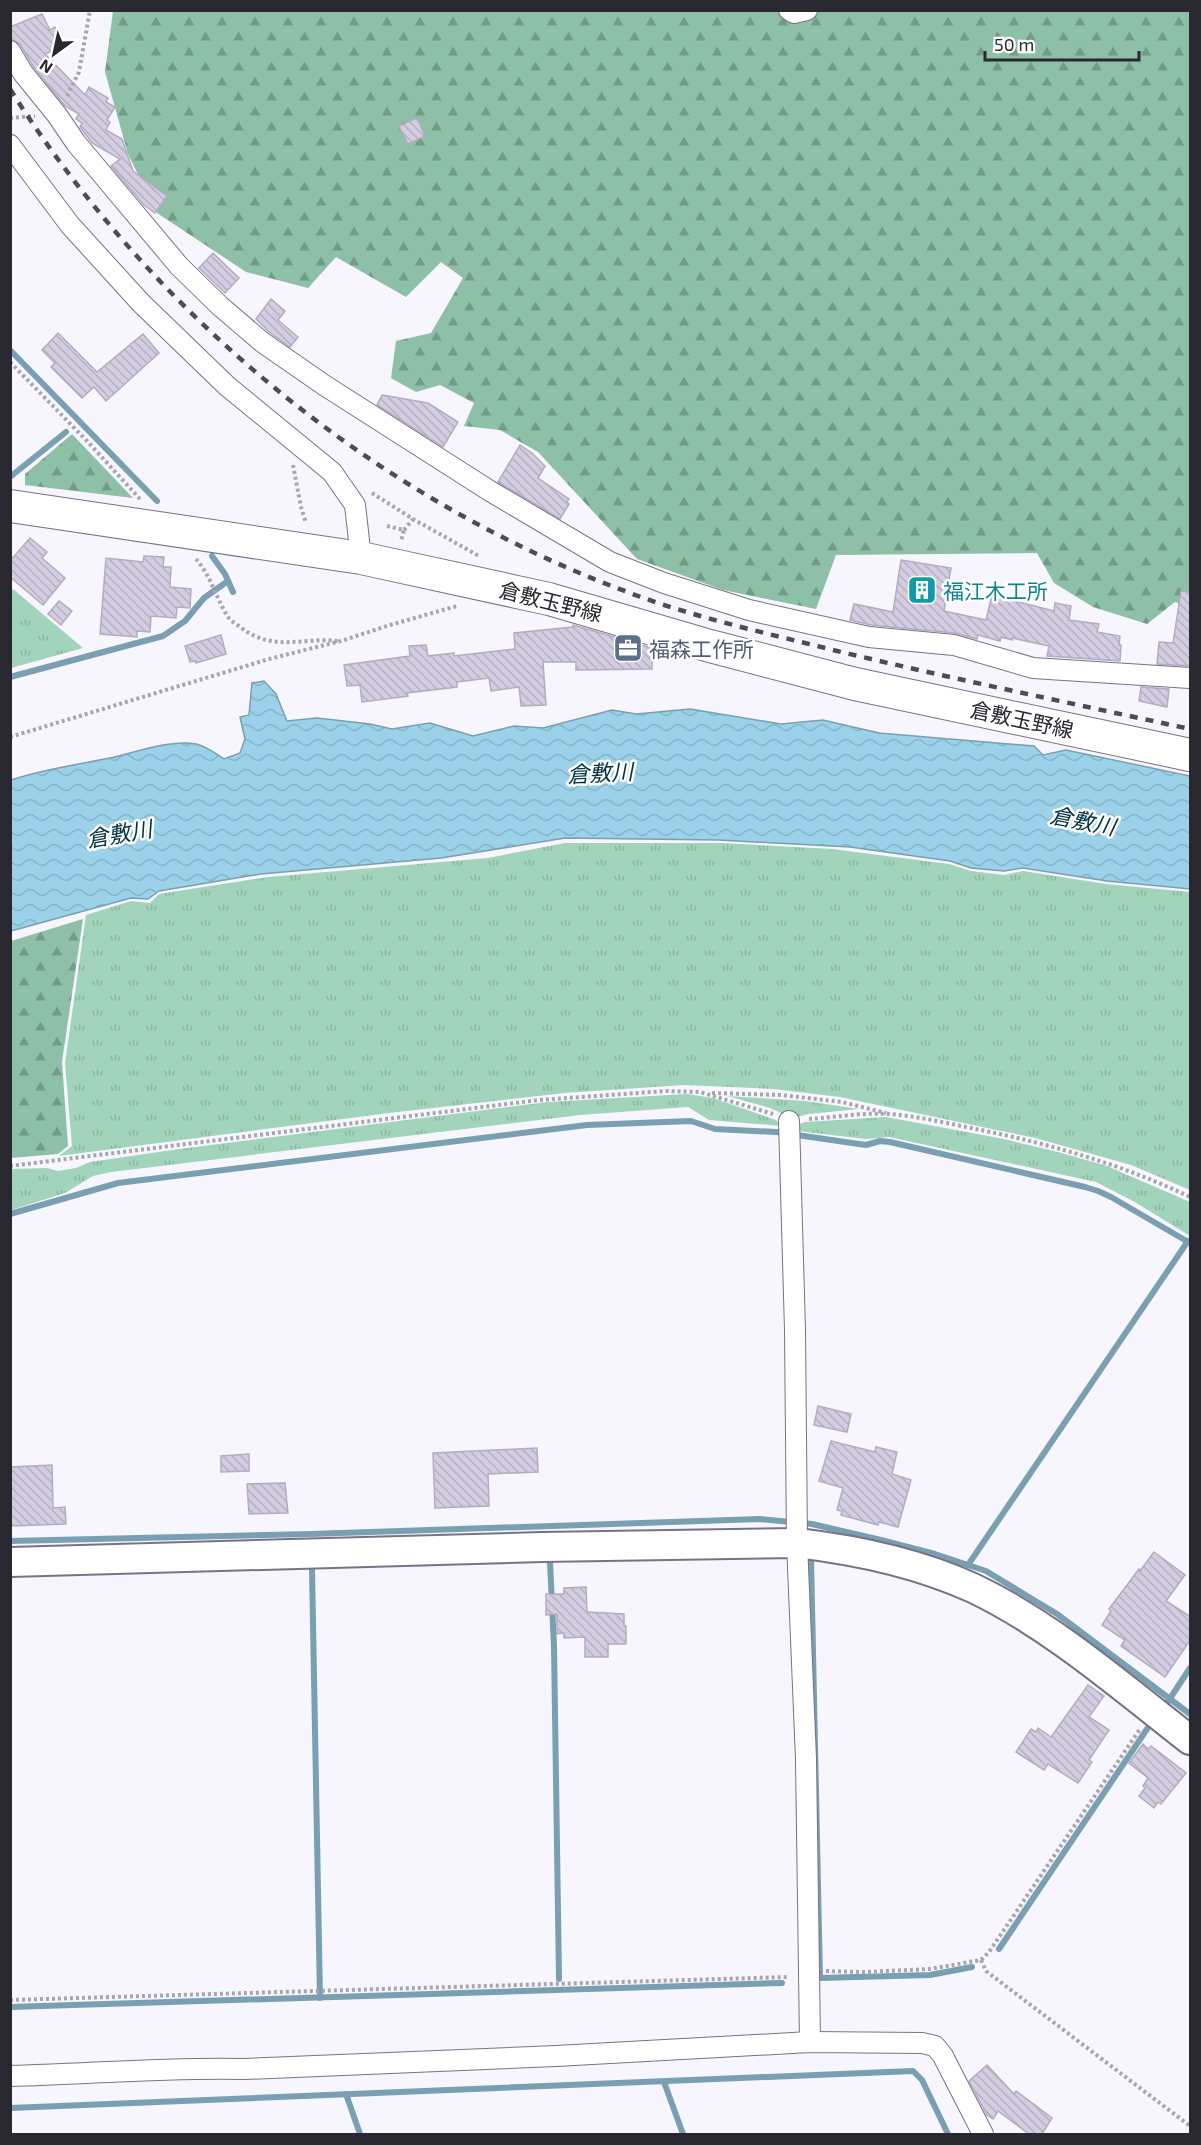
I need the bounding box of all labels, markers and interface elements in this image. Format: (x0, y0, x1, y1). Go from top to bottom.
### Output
north arrow (24, 24, 84, 84)
scale bar (985, 24, 1140, 62)
text: 50 m (994, 33, 1034, 55)
text: N (36, 56, 56, 78)
building icon: 福江木工所 (906, 574, 938, 606)
street label: 倉敷玉野線 (497, 576, 605, 626)
place label: 福江木工所 (943, 578, 1048, 603)
office icon: 福森工作所 (612, 632, 644, 664)
place label: 福森工作所 (649, 636, 754, 661)
street label: 倉敷玉野線 (968, 696, 1076, 742)
water label: 倉敷川 (566, 757, 636, 787)
water label: 倉敷川 (1048, 801, 1120, 839)
water label: 倉敷川 (84, 814, 156, 852)

